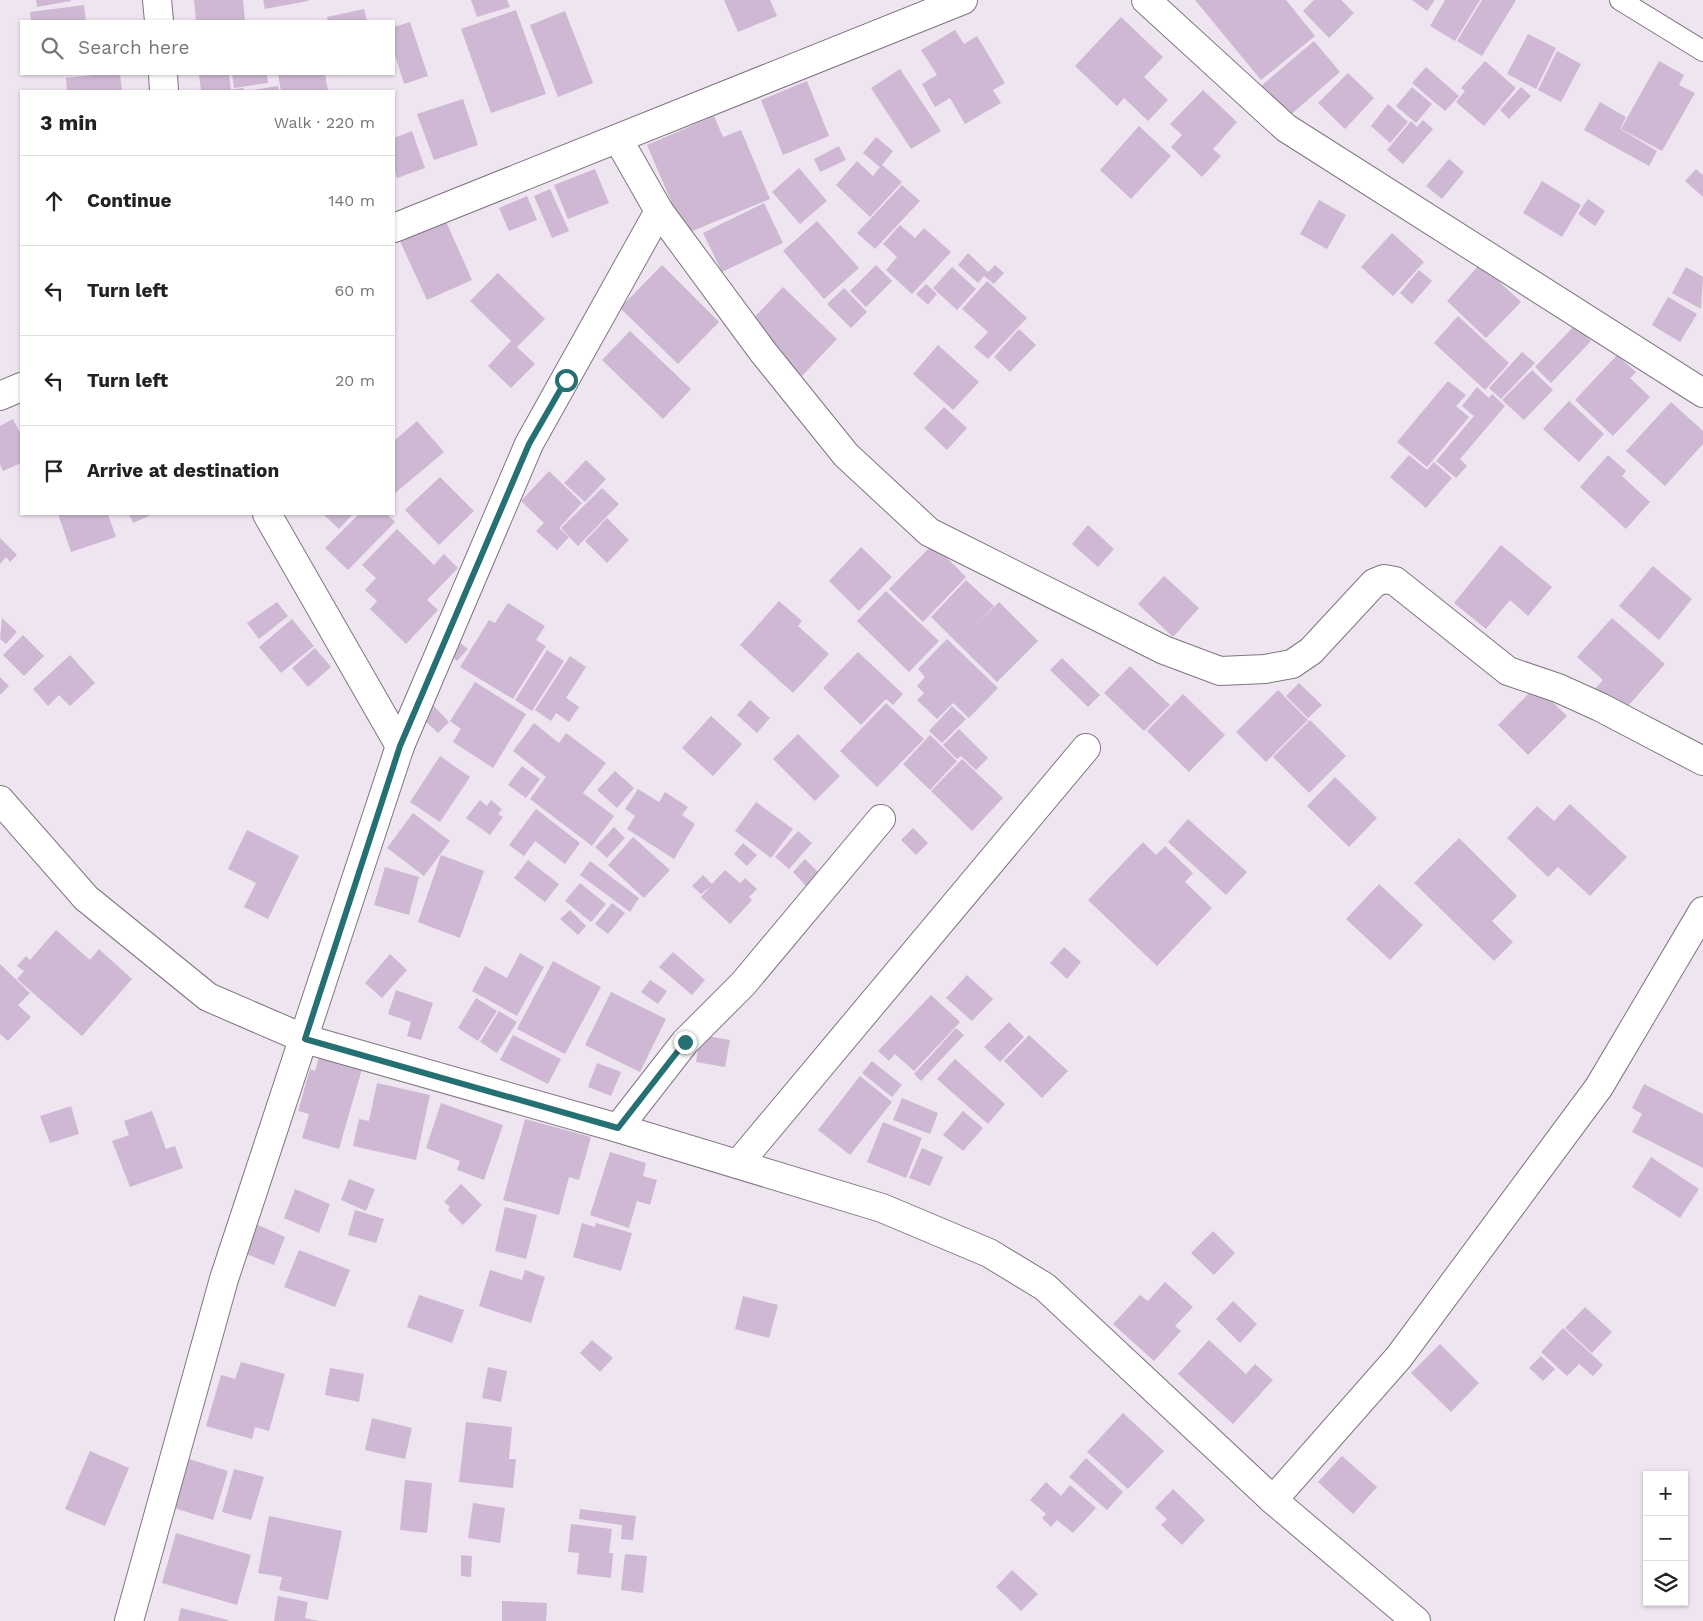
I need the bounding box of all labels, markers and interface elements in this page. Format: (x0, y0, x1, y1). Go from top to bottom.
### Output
search box (20, 20, 395, 75)
icon: search (38, 34, 66, 62)
text: Search here (78, 36, 189, 59)
text: 3 min (40, 110, 97, 135)
text: Walk · 220 m (274, 113, 375, 132)
icon: ahead (40, 187, 68, 215)
text: Continue (87, 189, 171, 212)
text: 140 m (328, 191, 375, 210)
icon: left (40, 277, 68, 305)
text: Turn left (87, 279, 168, 302)
text: 60 m (335, 281, 375, 300)
icon: left (40, 367, 68, 395)
text: Turn left (87, 369, 168, 392)
route start (555, 369, 578, 392)
text: 20 m (335, 371, 375, 390)
icon: arrive (40, 457, 68, 485)
text: Arrive at destination (87, 459, 279, 482)
route end (674, 1031, 697, 1054)
map controls (1643, 1471, 1688, 1606)
button: + (1643, 1471, 1688, 1516)
button: − (1643, 1516, 1688, 1561)
button: layers (1643, 1561, 1688, 1606)

